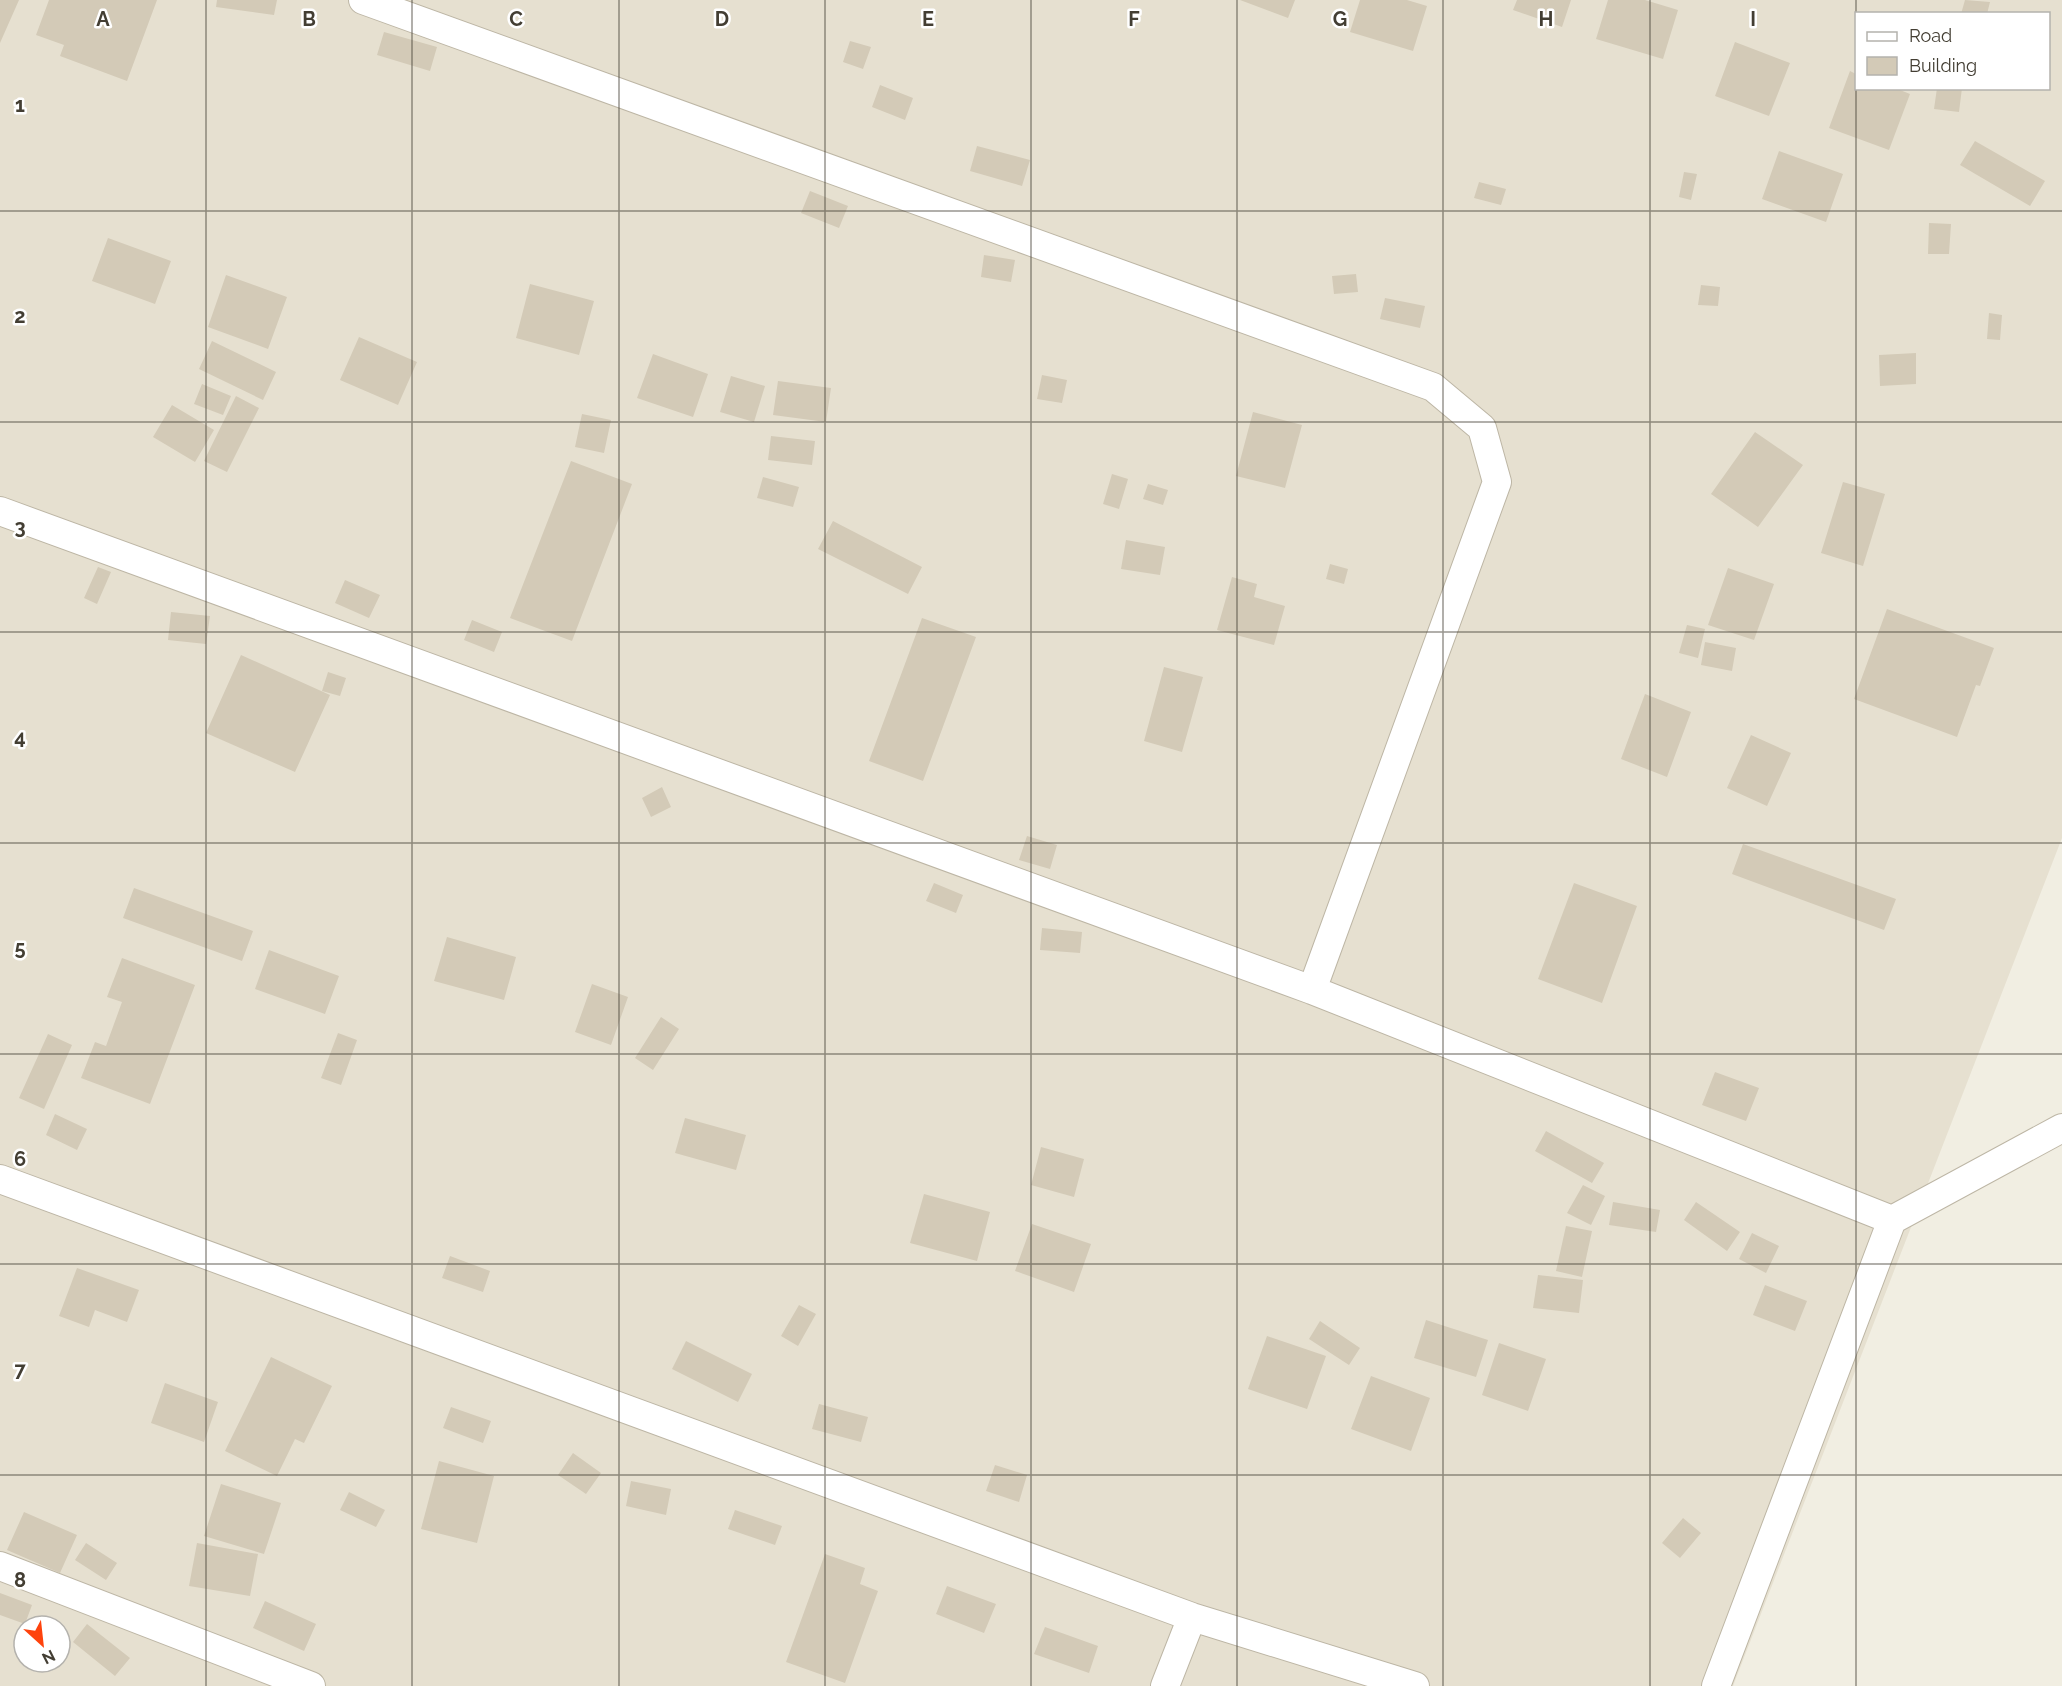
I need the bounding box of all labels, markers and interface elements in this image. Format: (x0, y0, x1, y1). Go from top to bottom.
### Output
text: A (96, 7, 110, 31)
text: B (302, 7, 316, 31)
text: C (509, 7, 523, 31)
text: D (715, 7, 729, 31)
text: E (922, 7, 934, 31)
text: F (1128, 7, 1140, 31)
text: G (1333, 7, 1347, 31)
text: H (1539, 7, 1553, 31)
text: I (1750, 7, 1756, 31)
legend (1855, 12, 2050, 90)
text: Road (1909, 25, 1952, 46)
text: Building (1909, 55, 1977, 76)
text: 1 (15, 93, 25, 117)
text: 2 (14, 304, 26, 328)
text: 3 (14, 515, 26, 539)
text: 4 (14, 725, 26, 749)
text: 5 (14, 936, 26, 960)
text: 6 (14, 1147, 26, 1171)
text: 7 (14, 1358, 26, 1382)
text: 8 (14, 1568, 26, 1592)
north arrow (12, 1614, 72, 1674)
text: N (39, 1646, 58, 1668)

